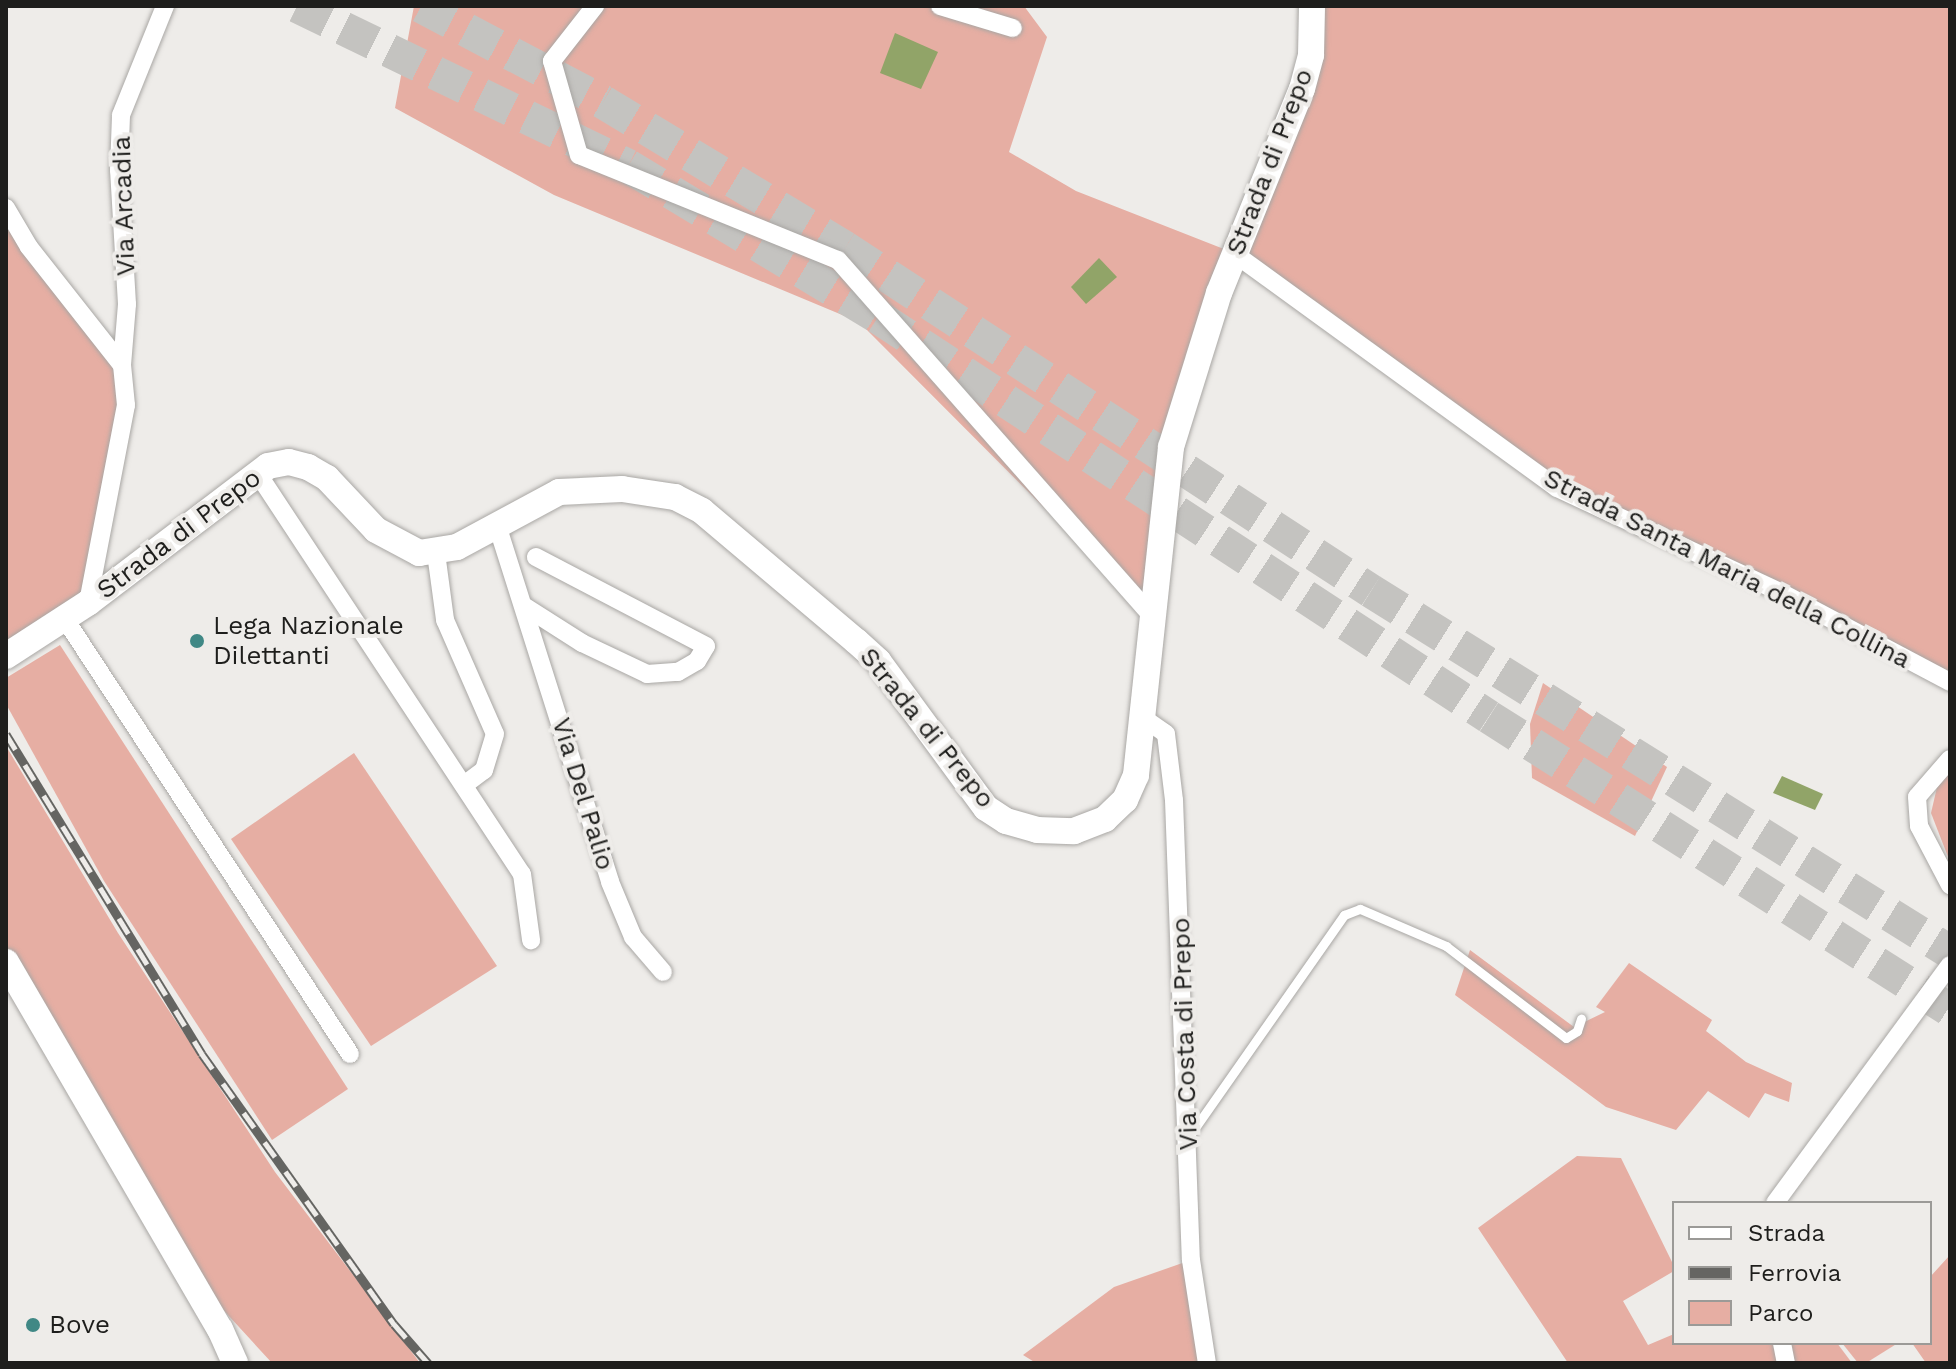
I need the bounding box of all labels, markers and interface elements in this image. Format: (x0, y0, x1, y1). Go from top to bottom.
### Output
street label: Strada di Prepo (1220, 64, 1320, 260)
street label: Via Arcadia (106, 135, 142, 277)
street label: Strada di Prepo (91, 462, 267, 606)
street label: Strada Santa Maria della Collina (1537, 462, 1917, 676)
place label: Lega Nazionale Dilettanti (213, 610, 404, 672)
marker: Lega Nazionale Dilettanti (188, 632, 206, 650)
street label: Strada di Prepo (853, 641, 1001, 815)
street label: Via Del Palio (545, 713, 621, 875)
street label: Via Costa di Prepo (1165, 917, 1205, 1151)
legend (1672, 1201, 1932, 1345)
text: Strada (1748, 1219, 1825, 1247)
text: Ferrovia (1748, 1259, 1841, 1287)
text: Parco (1748, 1299, 1813, 1327)
place label: Bove (49, 1309, 110, 1341)
marker: Bove (24, 1316, 42, 1334)

